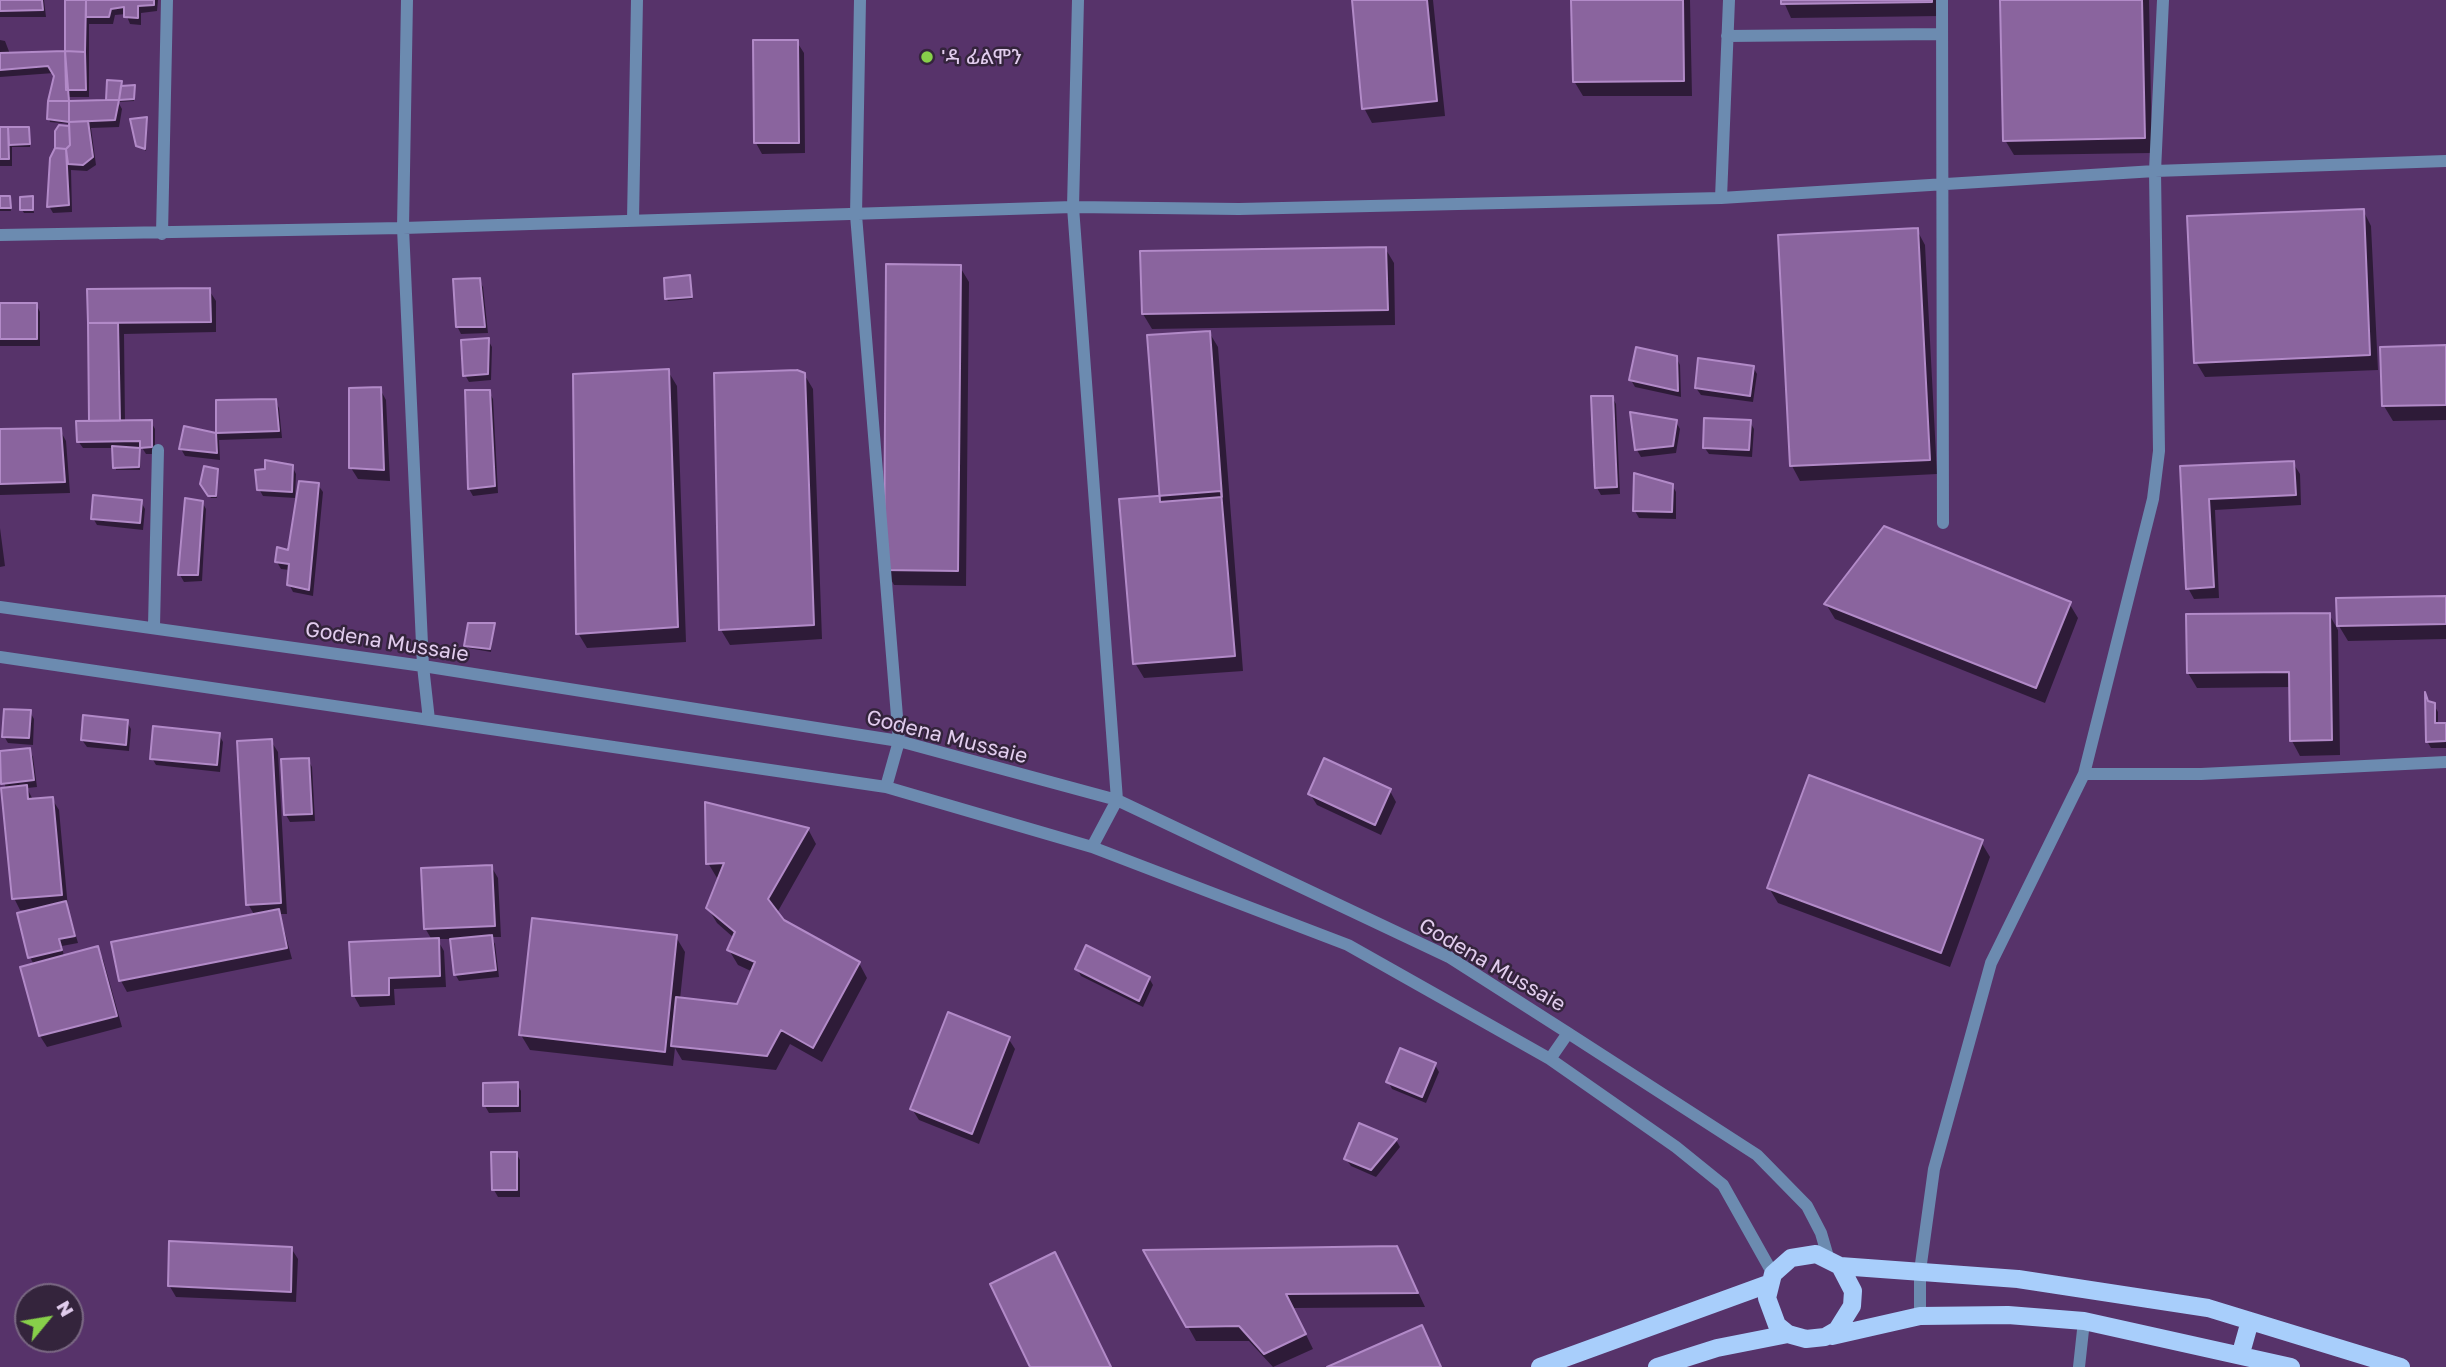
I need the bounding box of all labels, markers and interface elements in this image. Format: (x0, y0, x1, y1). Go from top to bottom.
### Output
place label: 'ዳ ፊልሞን (941, 44, 1022, 70)
marker: 'ዳ ፊልሞን (919, 49, 935, 65)
street label: Godena Mussaie (303, 617, 471, 667)
street label: Godena Mussaie (864, 705, 1030, 769)
street label: Godena Mussaie (1414, 913, 1570, 1017)
north arrow (14, 1283, 84, 1353)
text: N (52, 1296, 79, 1320)

